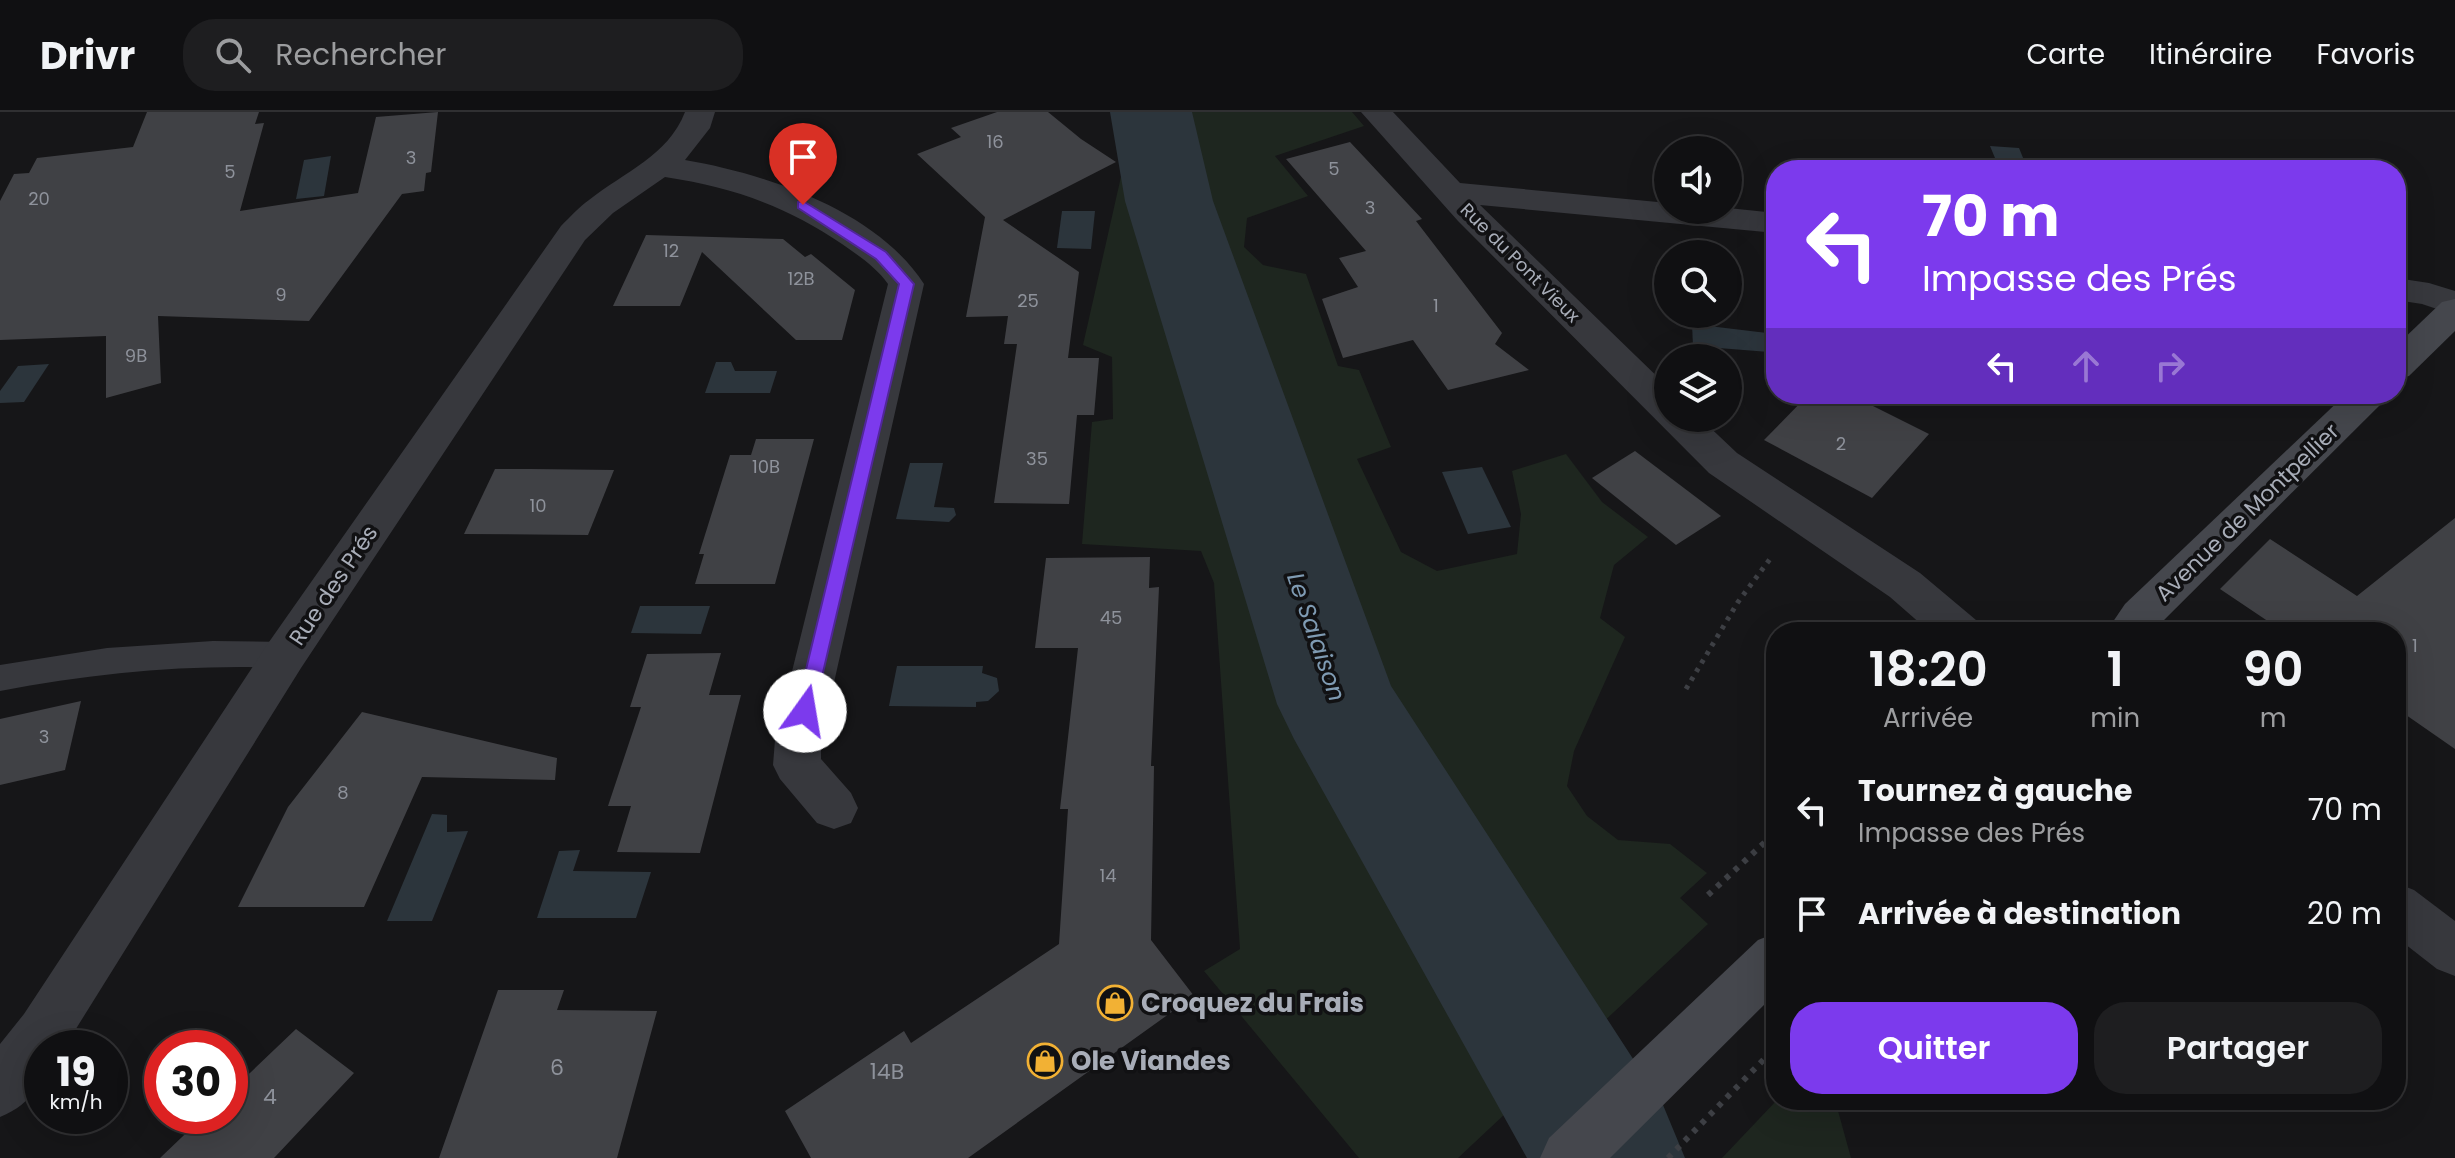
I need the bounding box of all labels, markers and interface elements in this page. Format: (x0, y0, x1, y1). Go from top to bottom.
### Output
search box (183, 19, 743, 91)
text: Drivr (40, 29, 135, 82)
icon: search (211, 33, 255, 77)
text: Rechercher (275, 33, 446, 76)
text: Carte (2027, 35, 2105, 74)
text: Itinéraire (2149, 35, 2272, 74)
text: Favoris (2316, 35, 2415, 74)
pin (769, 123, 837, 205)
house number: 16 (986, 129, 1004, 154)
icon: arrive (781, 135, 825, 179)
map controls (1654, 136, 1742, 432)
button: sound (1654, 136, 1742, 224)
house number: 3 (406, 145, 416, 170)
house number: 5 (1328, 156, 1340, 181)
house number: 5 (224, 159, 236, 184)
text: 70 m (1922, 177, 2060, 256)
house number: 20 (28, 186, 50, 211)
icon: left (1790, 192, 1894, 296)
house number: 3 (1365, 195, 1375, 220)
street label: Rue du Pont Vieux (1455, 197, 1586, 328)
house number: 12 (663, 238, 679, 263)
button: search (1654, 240, 1742, 328)
text: Impasse des Prés (1922, 253, 2237, 304)
house number: 12B (787, 266, 815, 291)
house number: 9 (275, 282, 287, 307)
house number: 25 (1017, 288, 1039, 313)
house number: 1 (1433, 293, 1439, 318)
house number: 9B (125, 343, 147, 368)
button: layers (1654, 344, 1742, 432)
icon: left (1980, 344, 2024, 388)
icon: ahead (2064, 344, 2108, 388)
icon: right (2148, 344, 2192, 388)
street label: Avenue de Montpellier (2149, 416, 2346, 608)
house number: 2 (1836, 431, 1846, 456)
house number: 35 (1026, 446, 1048, 471)
house number: 10B (752, 454, 780, 479)
house number: 10 (529, 493, 547, 518)
street label: Rue des Prés (282, 519, 385, 652)
water label: Le Salaison (1279, 568, 1354, 705)
house number: 45 (1100, 605, 1122, 630)
house number: 1 (2412, 633, 2418, 658)
text: 18:20 (1868, 636, 1988, 703)
text: 1 (2106, 636, 2124, 703)
text: 90 (2242, 636, 2304, 703)
position arrow (763, 669, 847, 753)
text: Arrivée (1883, 700, 1973, 736)
text: min (2090, 700, 2140, 736)
text: m (2260, 700, 2286, 736)
house number: 3 (39, 724, 49, 749)
text: Tournez à gauche (1858, 769, 2132, 812)
house number: 8 (337, 780, 349, 805)
icon: left (1790, 788, 1834, 832)
text: 70 m (2308, 788, 2382, 831)
text: Impasse des Prés (1858, 815, 2085, 851)
house number: 14 (1099, 863, 1117, 888)
icon: arrive (1790, 892, 1834, 936)
text: Arrivée à destination (1858, 892, 2181, 935)
text: 20 m (2307, 892, 2382, 935)
shop icon: Croquez du Frais (1096, 984, 1134, 1022)
place label: Croquez du Frais (1141, 985, 1364, 1021)
button: Quitter (1790, 1002, 2078, 1094)
button: Partager (2094, 1002, 2382, 1094)
speed limit sign: 30 (144, 1030, 248, 1134)
shop icon: Ole Viandes (1026, 1042, 1064, 1080)
place label: Ole Viandes (1071, 1043, 1231, 1079)
text: 19 (56, 1044, 96, 1100)
house number: 6 (550, 1052, 564, 1083)
house number: 14B (870, 1056, 904, 1087)
house number: 4 (263, 1081, 277, 1112)
text: km/h (49, 1088, 103, 1116)

